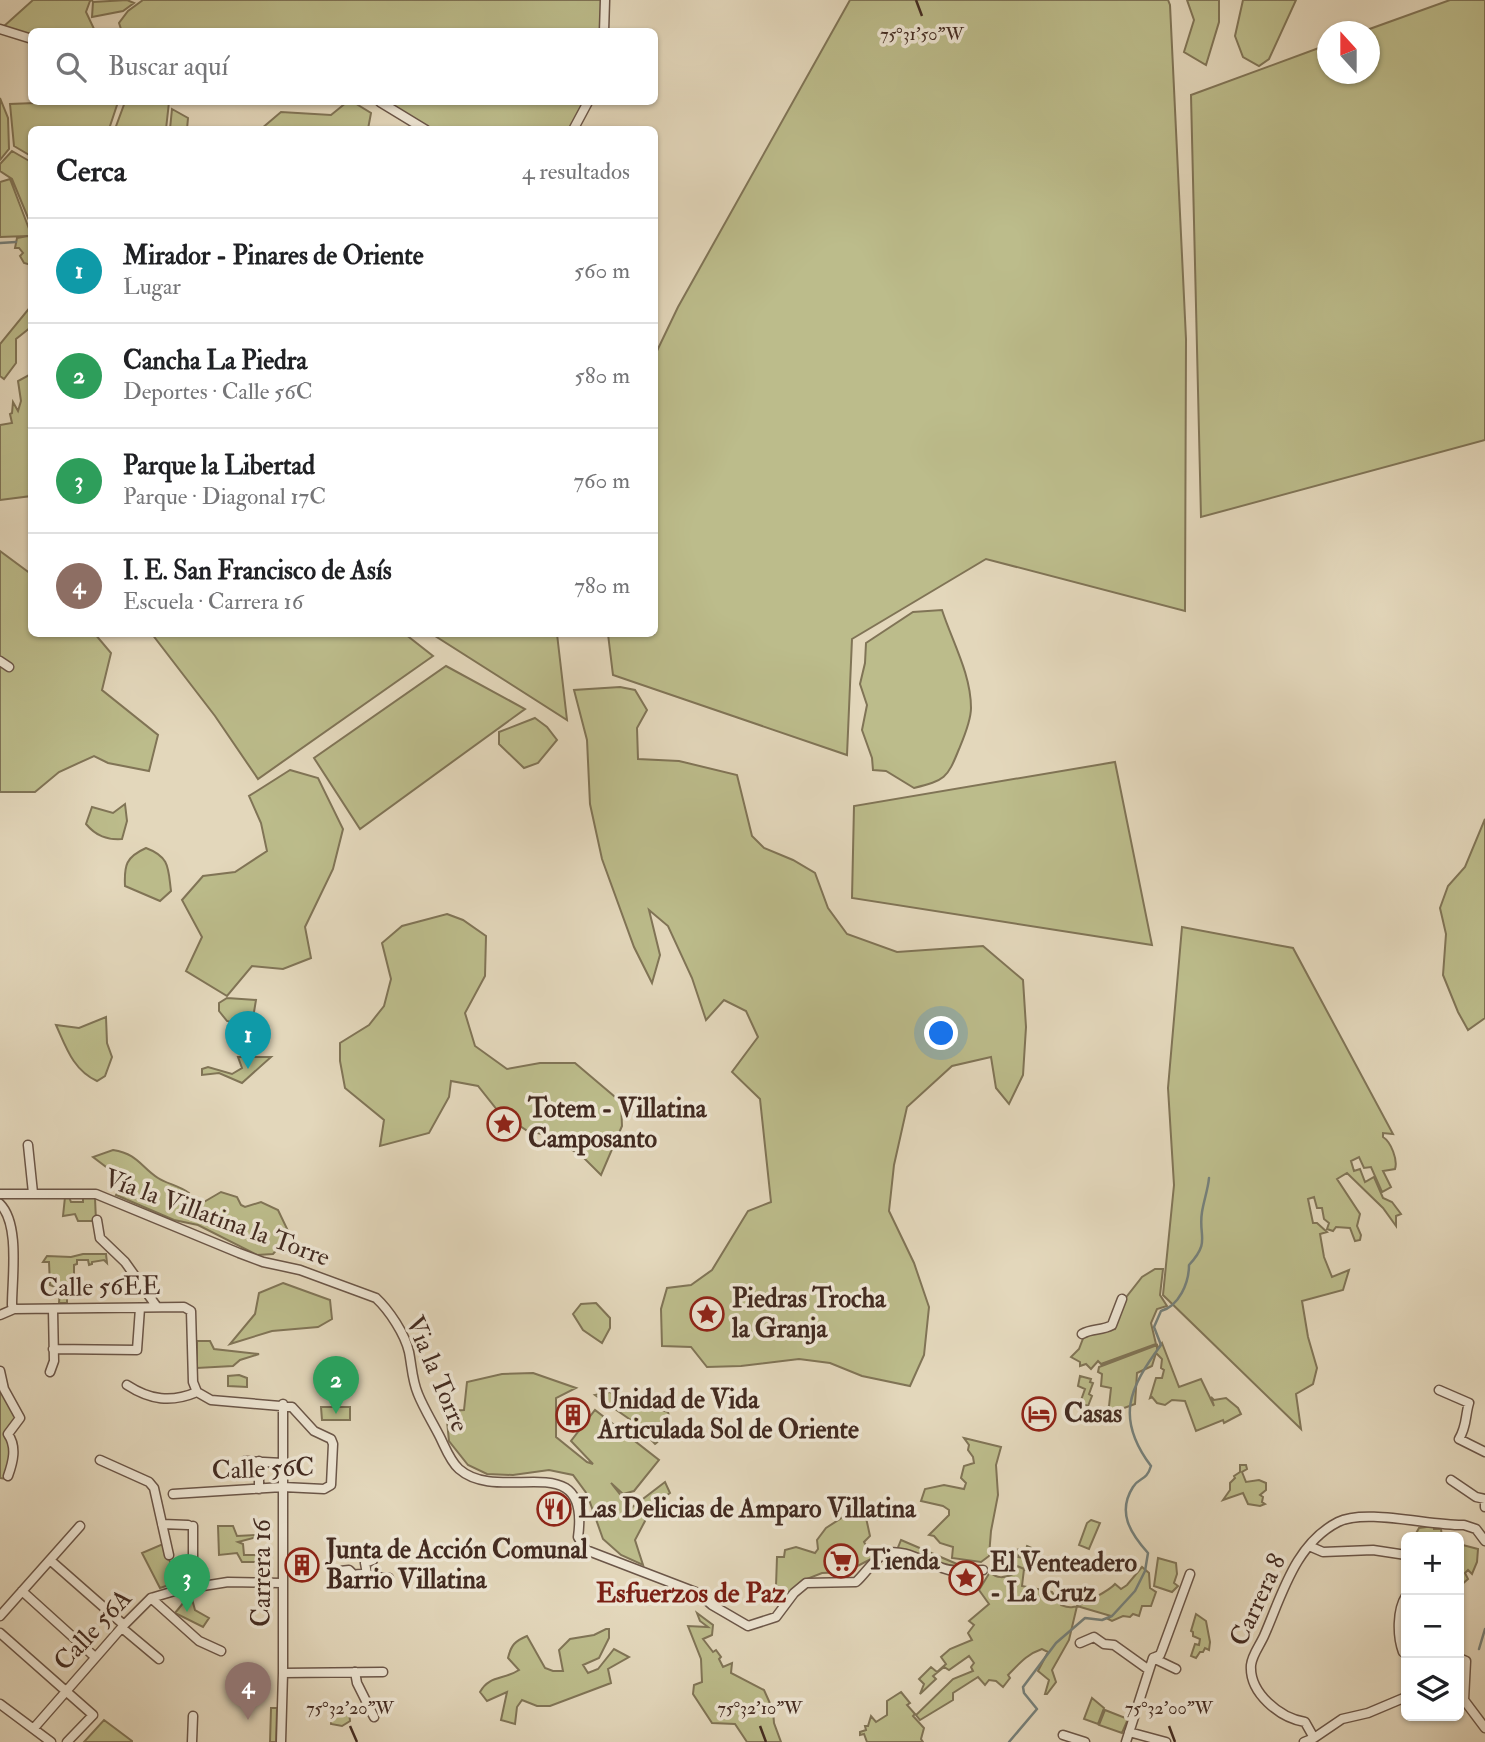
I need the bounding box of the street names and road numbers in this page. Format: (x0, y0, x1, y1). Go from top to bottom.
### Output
street label: Vía la Villatina la Torre (100, 1162, 334, 1274)
street label: Calle 56EE (39, 1270, 161, 1304)
street label: Via la Torre (398, 1311, 476, 1437)
street label: Calle 56C (211, 1451, 315, 1487)
street label: Carrera 16 (246, 1517, 278, 1627)
street label: Carrera 8 (1223, 1549, 1293, 1651)
street label: Calle 56A (47, 1582, 139, 1678)

